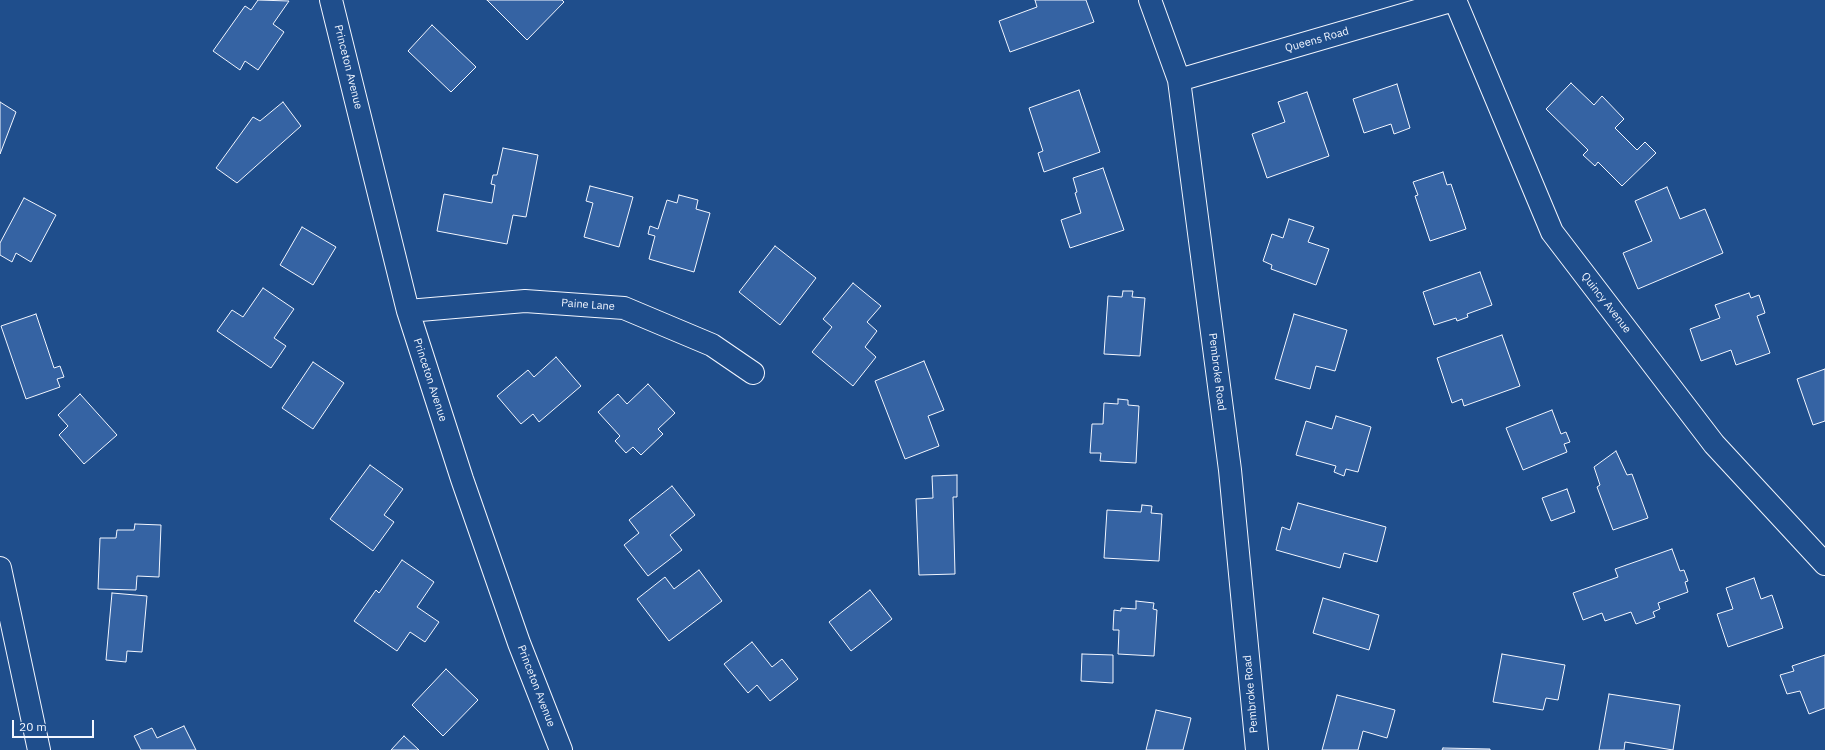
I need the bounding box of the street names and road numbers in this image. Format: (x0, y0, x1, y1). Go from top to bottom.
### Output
street label: Princeton Avenue (331, 23, 365, 111)
street label: Queens Road (1284, 25, 1350, 55)
street label: Quincy Avenue (1578, 270, 1634, 336)
street label: Paine Lane (561, 297, 615, 313)
street label: Pembroke Road (1206, 332, 1228, 412)
street label: Princeton Avenue (410, 337, 450, 423)
street label: Princeton Avenue (514, 643, 558, 729)
street label: Pembroke Road (1241, 655, 1261, 733)

